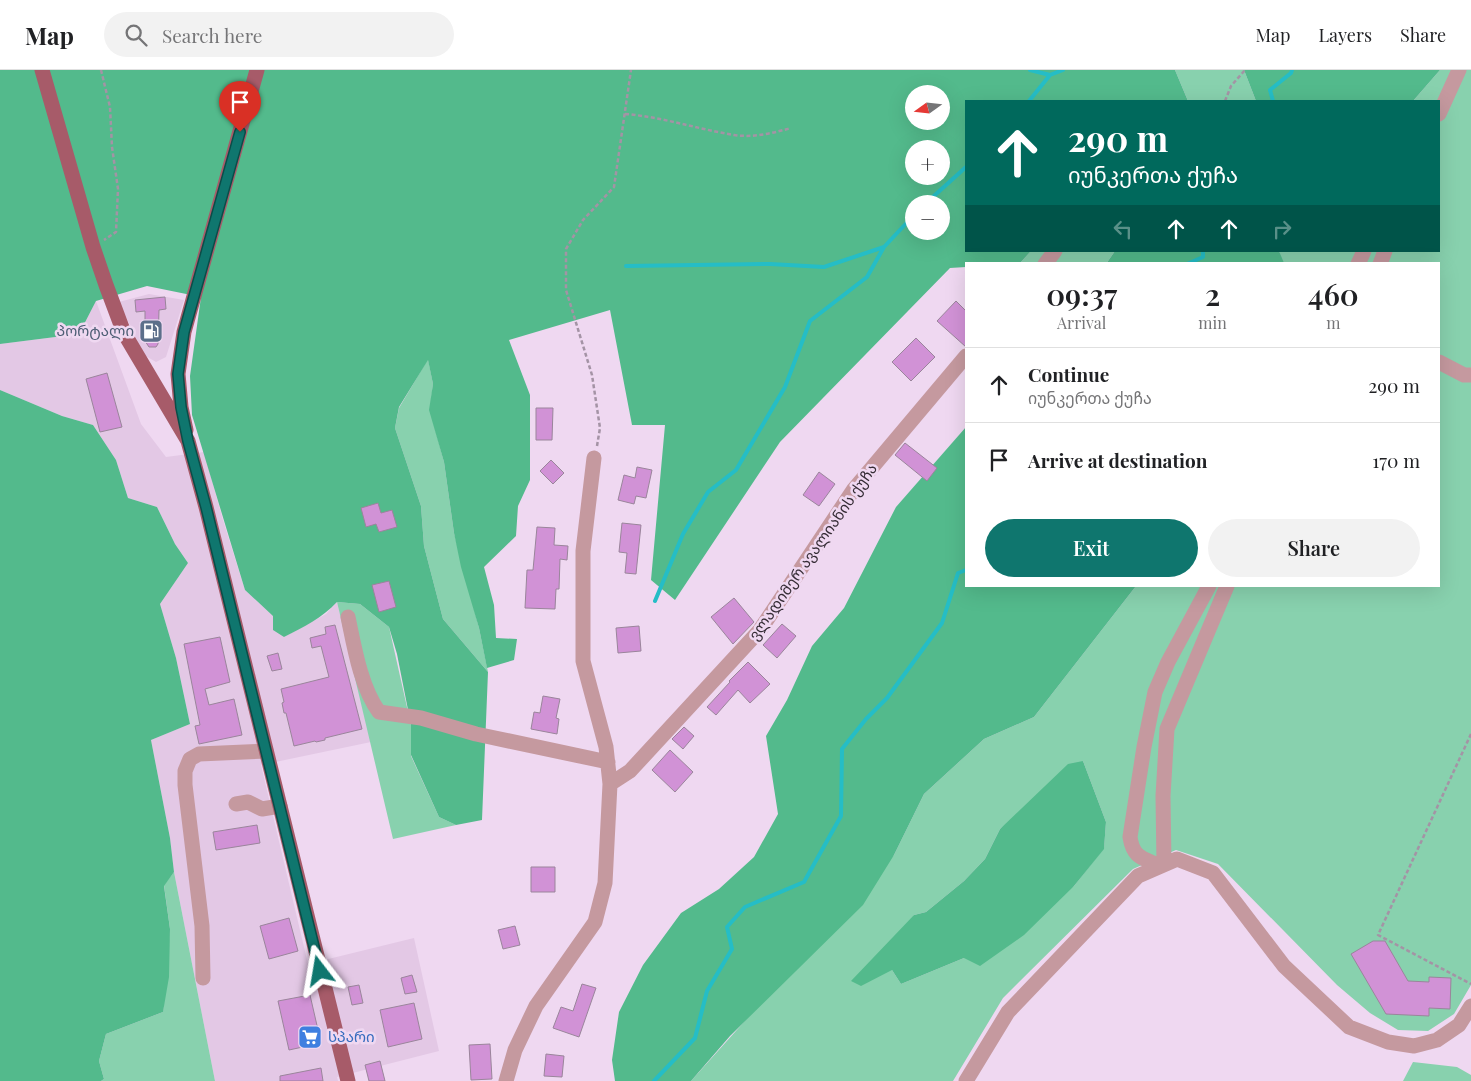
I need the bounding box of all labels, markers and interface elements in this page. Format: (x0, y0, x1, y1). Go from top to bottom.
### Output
search box (104, 12, 454, 57)
text: Map (25, 19, 74, 51)
icon: search (122, 21, 150, 49)
text: Search here (162, 22, 262, 48)
text: Map (1255, 23, 1290, 47)
text: Layers (1318, 23, 1372, 47)
text: Share (1400, 23, 1446, 47)
pin (219, 81, 261, 132)
north arrow (905, 85, 950, 130)
map controls (905, 85, 950, 240)
icon: arrive (226, 88, 254, 116)
text: 290 m (1068, 114, 1168, 161)
icon: ahead (985, 120, 1050, 185)
button: + (905, 140, 950, 185)
text: იუნკერთა ქუჩა (1068, 159, 1238, 189)
button: − (905, 195, 950, 240)
icon: left (1109, 215, 1137, 243)
icon: ahead (1162, 215, 1190, 243)
icon: ahead (1215, 215, 1243, 243)
icon: right (1268, 215, 1296, 243)
text: 09:37 (1046, 274, 1117, 314)
text: 2 (1205, 274, 1220, 314)
text: 460 (1308, 274, 1359, 314)
text: Arrival (1057, 312, 1106, 333)
text: min (1198, 312, 1227, 333)
text: m (1326, 312, 1340, 333)
fuel station icon: პორტალი (138, 318, 164, 344)
place label: პორტალი (57, 320, 134, 340)
text: Continue (1028, 361, 1109, 387)
icon: ahead (985, 371, 1013, 399)
text: 290 m (1368, 372, 1420, 398)
text: იუნკერთა ქუჩა (1028, 387, 1152, 408)
icon: arrive (985, 446, 1013, 474)
text: Arrive at destination (1028, 447, 1208, 473)
text: 170 m (1372, 447, 1420, 473)
street label: ვლადიმერ ავალიანის ქუჩა (743, 459, 881, 644)
button: Exit (985, 519, 1198, 577)
button: Share (1208, 519, 1420, 577)
position arrow (293, 944, 345, 996)
supermarket icon: სპარი (297, 1024, 323, 1050)
place label: სპარი (328, 1026, 375, 1046)

